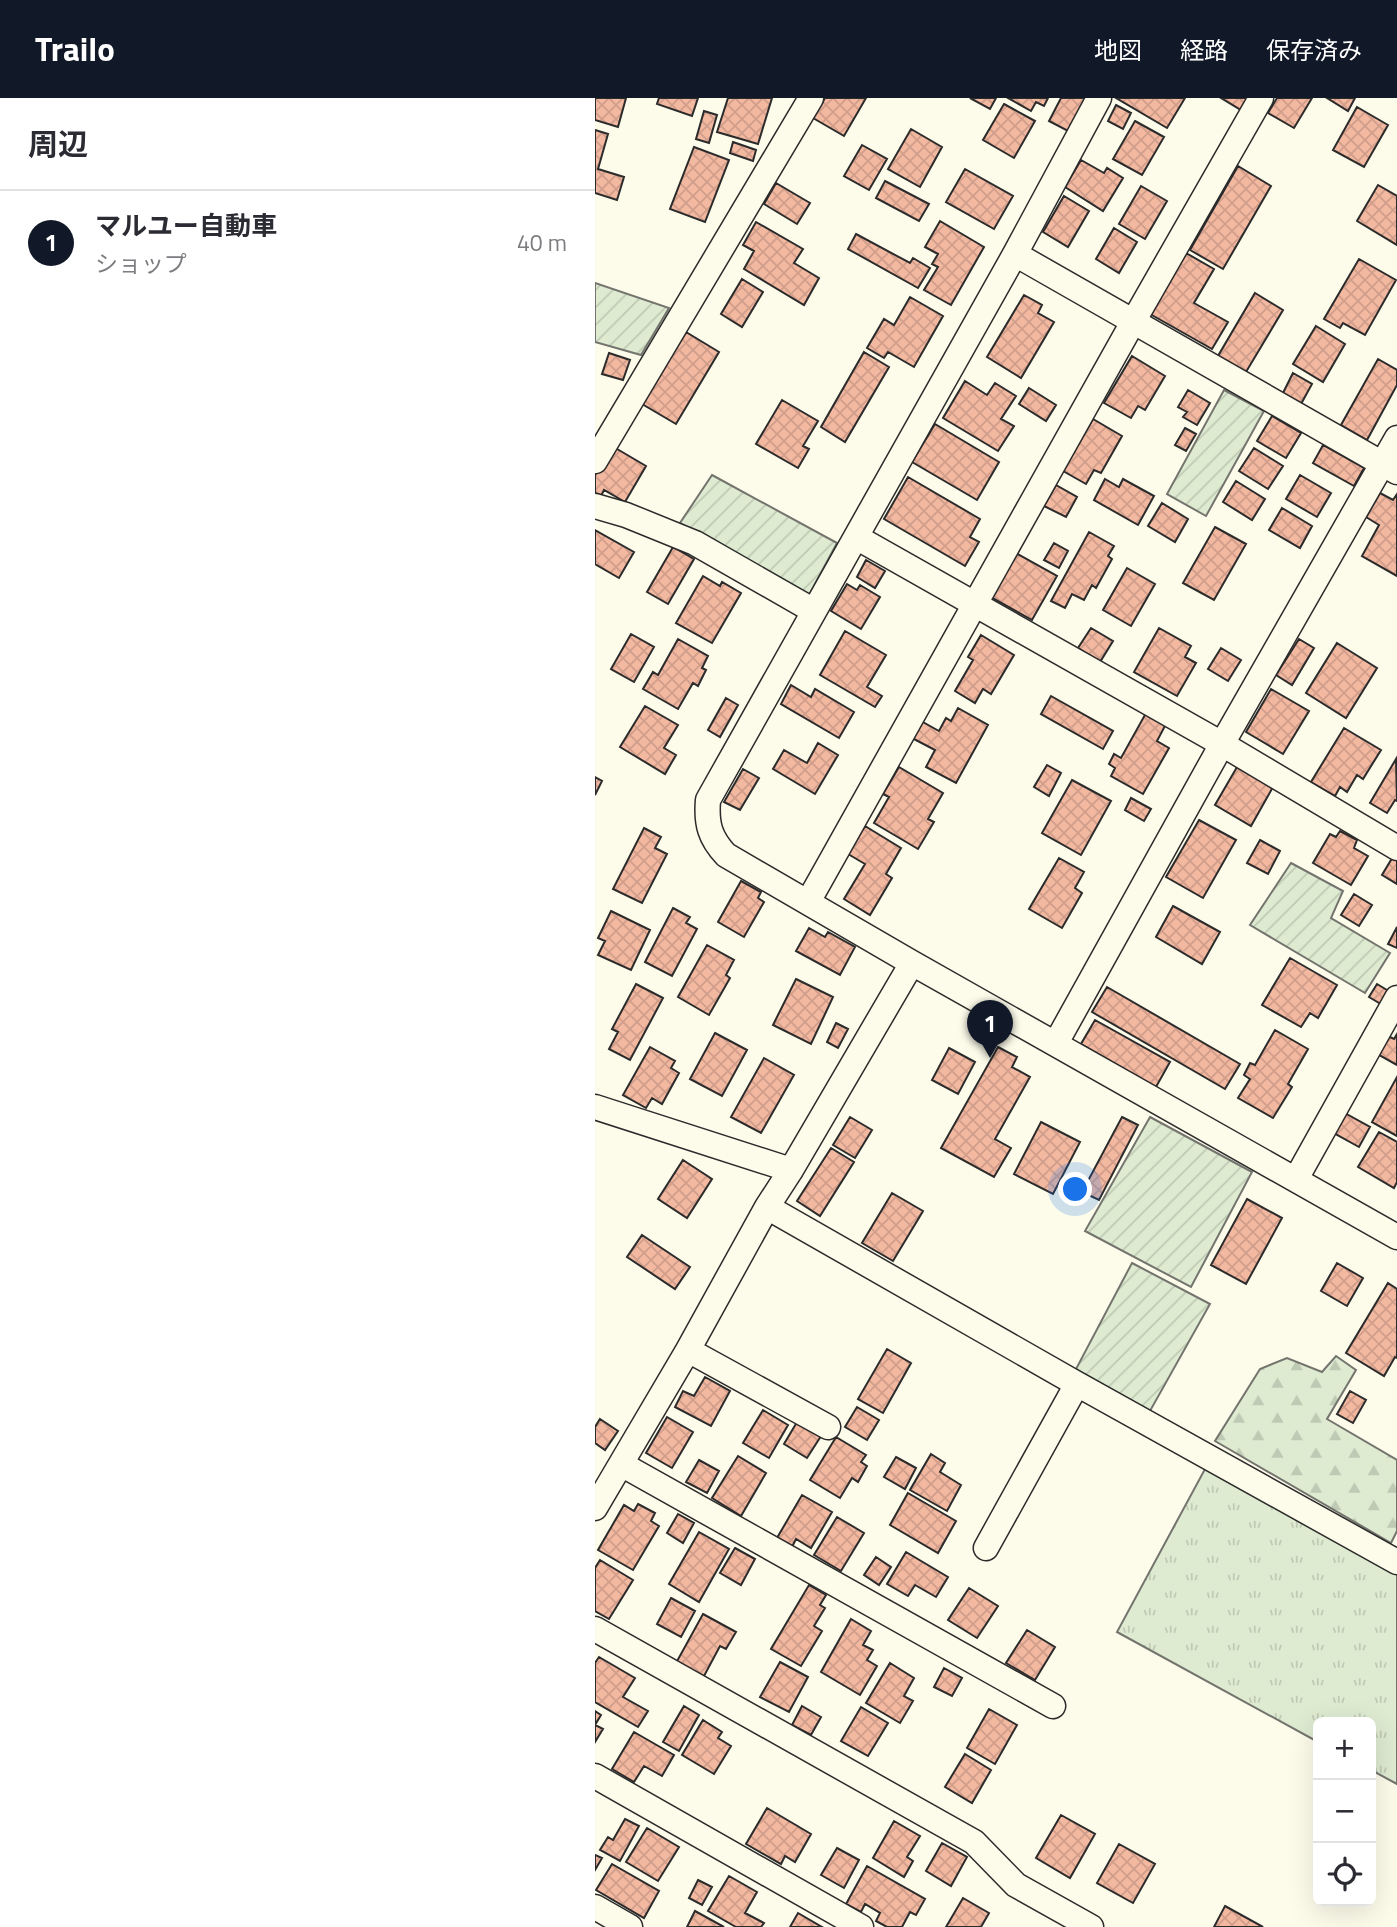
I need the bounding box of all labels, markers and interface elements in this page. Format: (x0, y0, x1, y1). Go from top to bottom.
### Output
text: Trailo (35, 24, 115, 74)
text: 地図 (1094, 32, 1142, 68)
text: 経路 (1180, 32, 1228, 68)
text: 保存済み (1266, 32, 1362, 68)
text: 周辺 (28, 121, 88, 167)
text: マルユー自動車 (95, 206, 277, 245)
text: 1 (45, 225, 57, 260)
text: 40 m (517, 225, 567, 260)
text: ショップ (95, 246, 187, 281)
pin: 1 (967, 1000, 1013, 1058)
your location (1058, 1172, 1092, 1206)
map controls (1313, 1717, 1376, 1906)
button: + (1313, 1717, 1376, 1780)
button: − (1313, 1780, 1376, 1843)
button: locate (1313, 1843, 1376, 1906)

